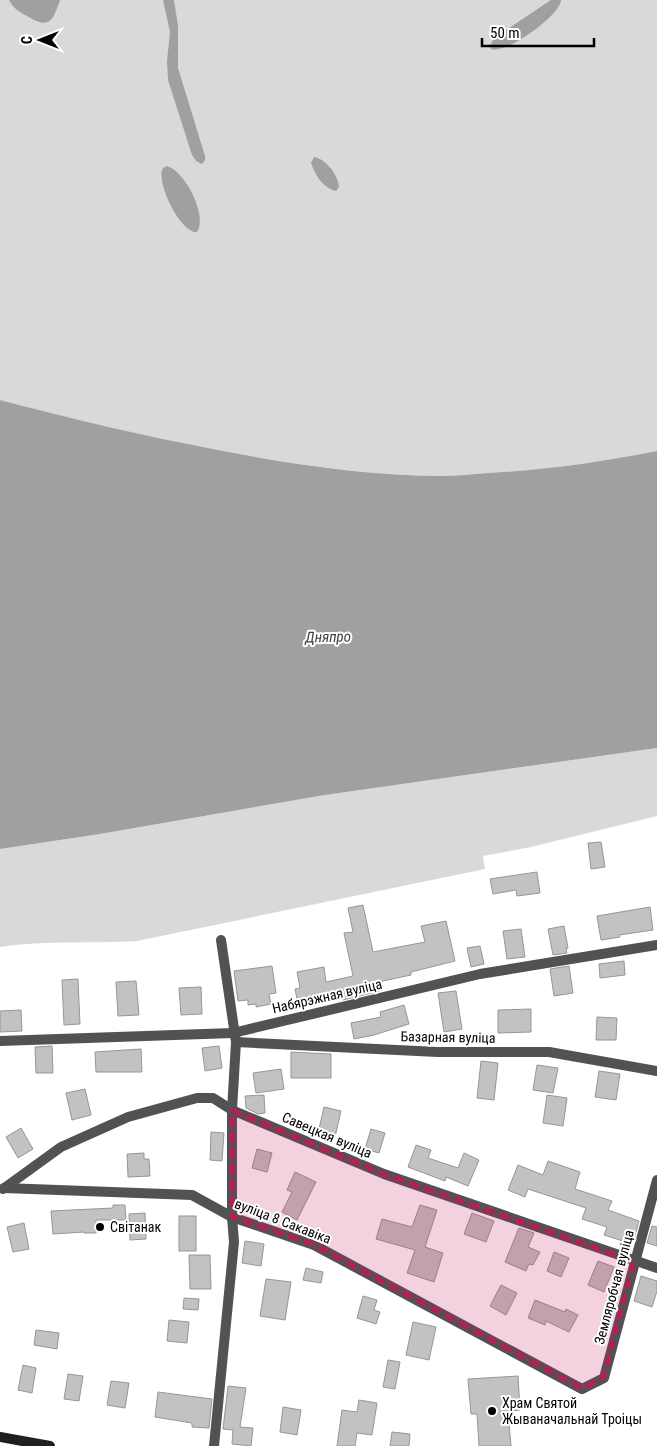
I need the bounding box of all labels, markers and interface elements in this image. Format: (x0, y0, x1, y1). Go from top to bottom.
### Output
north arrow (15, 15, 65, 65)
scale bar (482, 15, 594, 47)
text: 50 m (490, 24, 520, 42)
text: С (19, 36, 35, 44)
water label: Дняпро (304, 628, 351, 646)
street label: Набярэжная вуліца (270, 976, 384, 1016)
street label: Базарная вуліца (400, 1028, 496, 1046)
street label: Савецкая вуліца (280, 1109, 374, 1161)
street label: вуліца 8 Сакавіка (232, 1195, 334, 1247)
place label: Світанак (110, 1219, 162, 1235)
marker: Світанак (94, 1221, 106, 1233)
street label: Земляробчая вуліца (591, 1228, 637, 1346)
place label: Храм Святой Жываначальнай Троіцы (502, 1395, 642, 1427)
marker: Храм Святой Жываначальнай Троіцы (486, 1405, 498, 1417)

